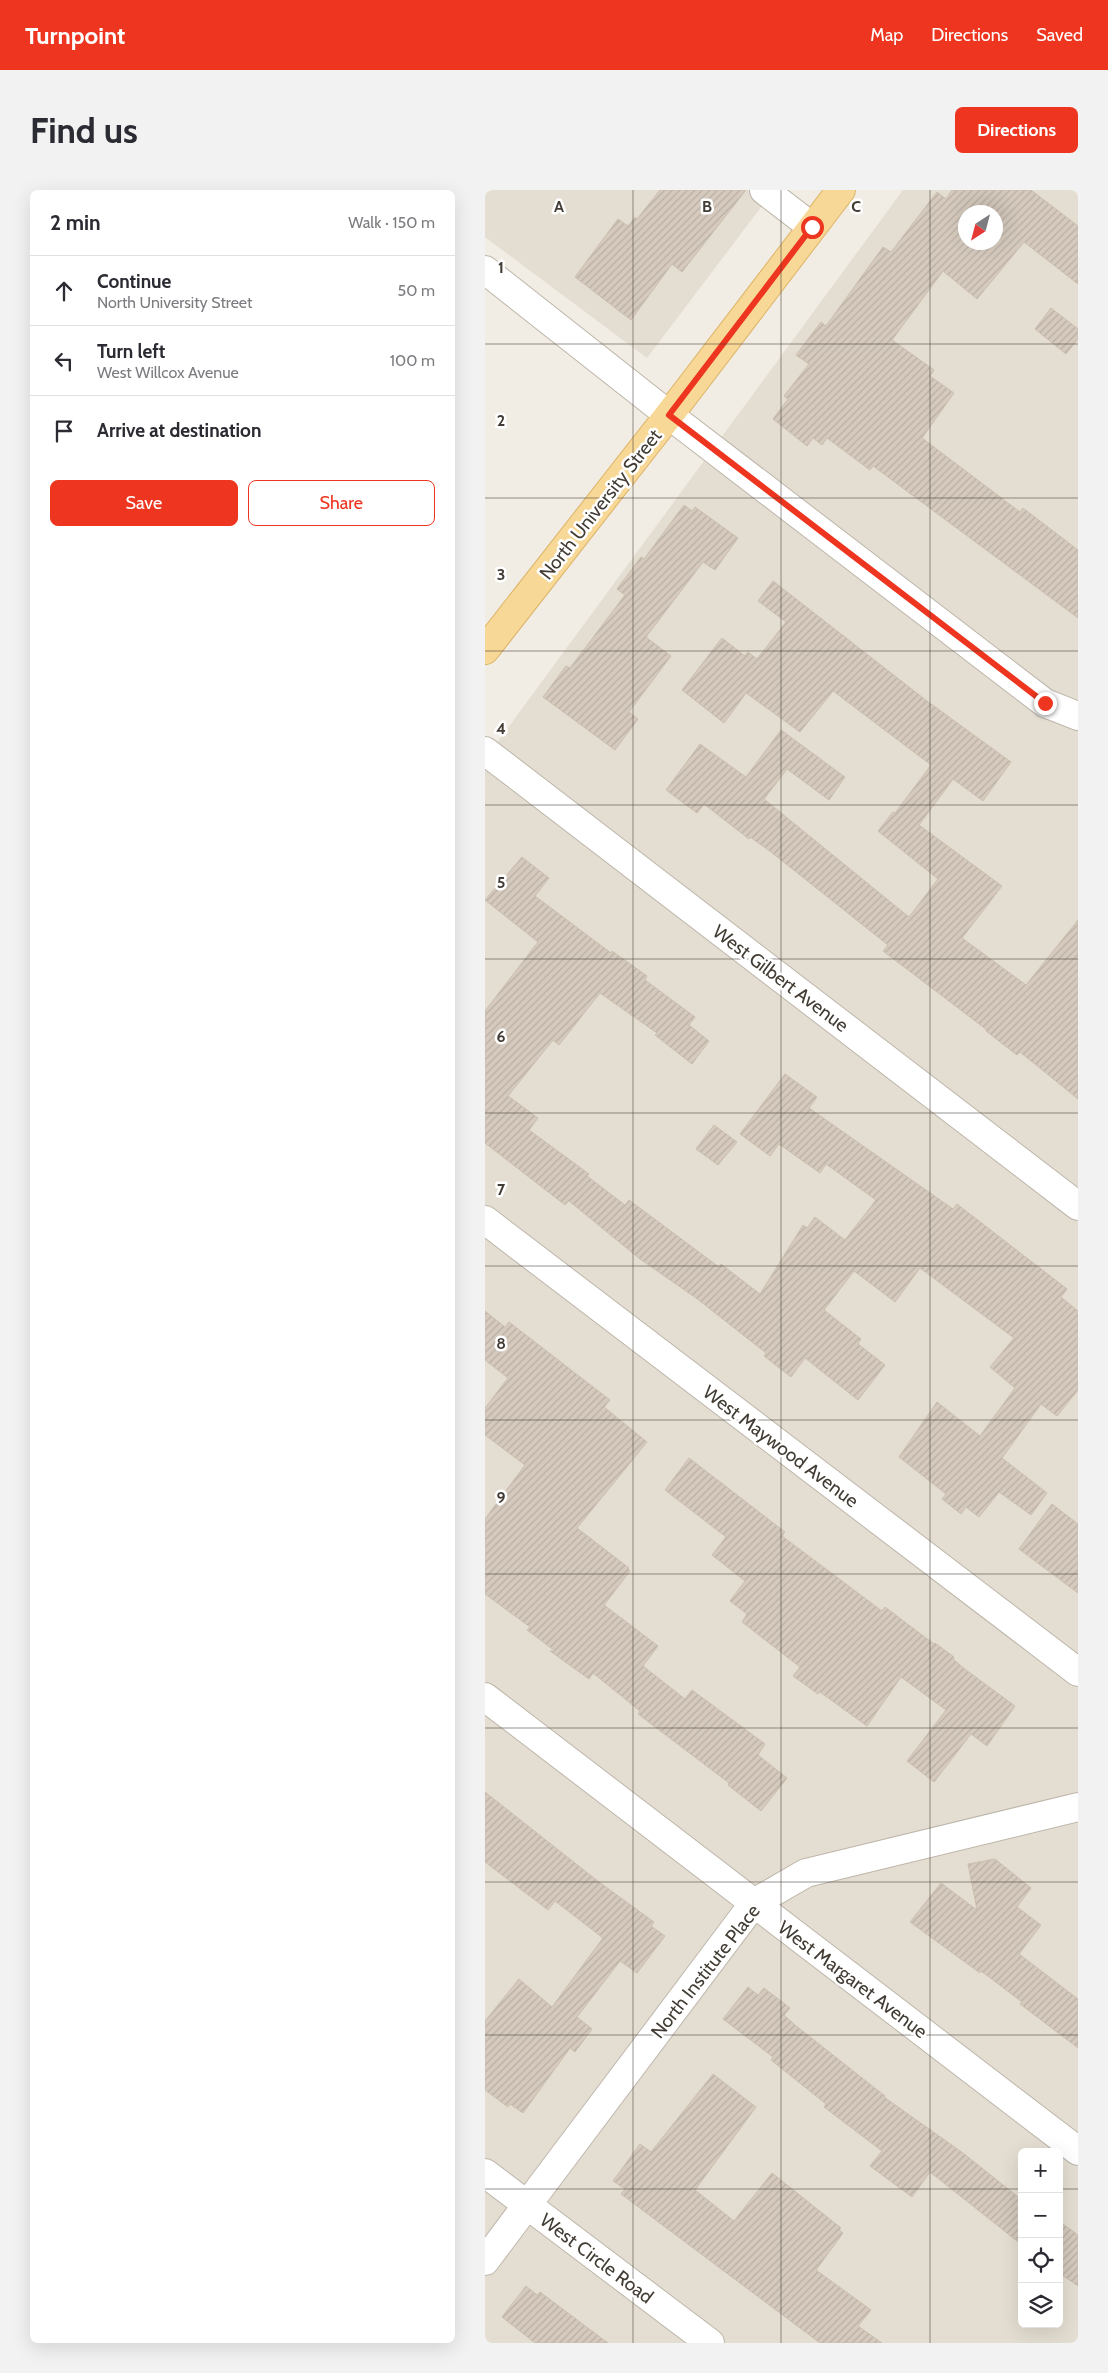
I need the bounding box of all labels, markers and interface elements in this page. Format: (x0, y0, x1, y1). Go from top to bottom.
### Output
text: Turnpoint (25, 21, 125, 50)
text: Map (870, 24, 903, 46)
text: Directions (931, 24, 1008, 46)
text: Saved (1036, 24, 1083, 46)
button: Directions (955, 107, 1078, 153)
text: Find us (30, 109, 138, 152)
text: A (554, 197, 564, 216)
text: B (702, 197, 712, 216)
text: C (851, 197, 861, 216)
north arrow (958, 205, 1003, 250)
text: 2 min (50, 210, 101, 235)
text: Walk · 150 m (348, 213, 435, 232)
route start (801, 216, 824, 239)
text: 1 (498, 258, 504, 277)
text: Continue (97, 270, 171, 293)
icon: ahead (50, 277, 78, 305)
text: 50 m (398, 281, 435, 300)
text: North University Street (97, 293, 252, 312)
text: Turn left (97, 340, 165, 363)
icon: left (50, 347, 78, 375)
text: 100 m (390, 351, 435, 370)
text: West Willcox Avenue (97, 363, 239, 382)
text: 2 (497, 411, 505, 430)
icon: arrive (50, 417, 78, 445)
text: Arrive at destination (97, 419, 261, 442)
street label: North University Street (535, 424, 667, 584)
button: Save (50, 480, 238, 526)
button: Share (248, 480, 435, 526)
text: 3 (497, 565, 505, 584)
route end (1034, 692, 1057, 715)
text: 4 (496, 719, 506, 738)
text: 5 (497, 873, 505, 892)
street label: West Gilbert Avenue (708, 920, 853, 1037)
text: 6 (497, 1027, 506, 1046)
text: 7 (497, 1180, 506, 1199)
text: 8 (496, 1334, 506, 1353)
street label: West Maywood Avenue (698, 1380, 863, 1513)
text: 9 (497, 1488, 506, 1507)
street label: North Institute Place (646, 1900, 765, 2043)
street label: West Margaret Avenue (774, 1916, 932, 2043)
map controls (1018, 2148, 1063, 2328)
button: + (1018, 2148, 1063, 2193)
button: − (1018, 2193, 1063, 2238)
street label: West Circle Road (536, 2208, 658, 2308)
button: locate (1018, 2238, 1063, 2283)
button: layers (1018, 2283, 1063, 2328)

